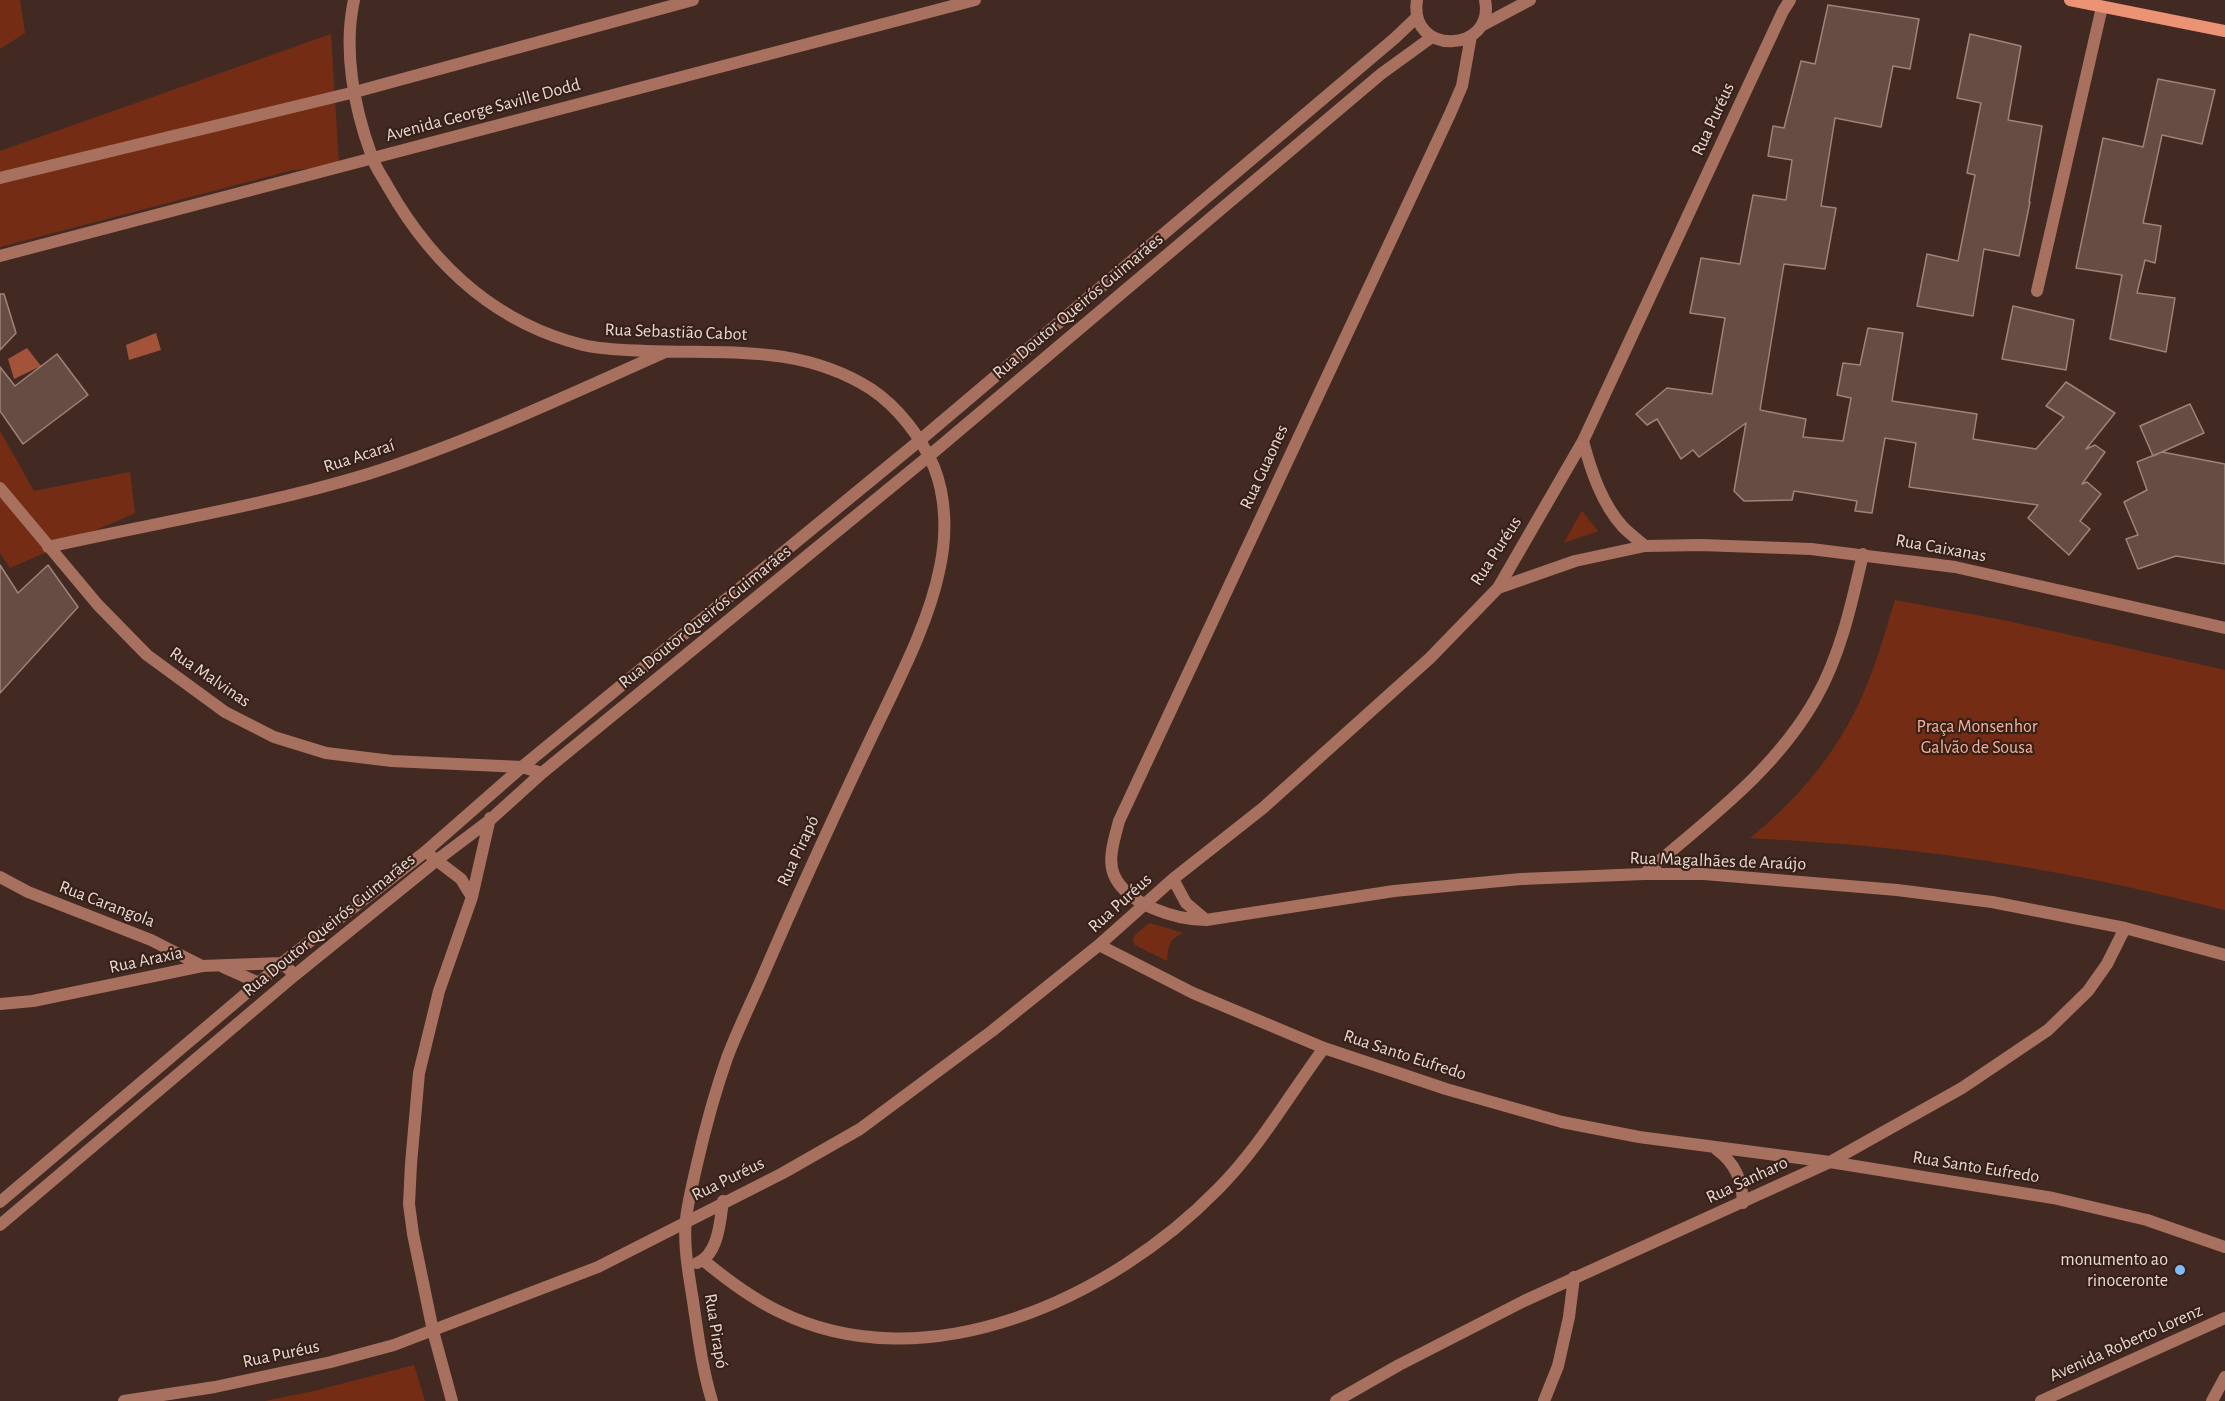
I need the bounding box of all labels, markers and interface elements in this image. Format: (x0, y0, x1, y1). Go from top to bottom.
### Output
street label: Avenida George Saville Dodd (383, 74, 583, 146)
street label: Rua Puréus (1687, 79, 1739, 159)
street label: Rua Doutor Queirós Guimarães (988, 228, 1168, 384)
street label: Rua Sebastião Cabot (604, 319, 748, 345)
street label: Rua Guaones (1235, 421, 1293, 513)
street label: Rua Acaraí (321, 434, 397, 478)
street label: Rua Puréus (1466, 512, 1526, 590)
street label: Rua Caixanas (1894, 529, 1988, 567)
street label: Rua Doutor Queirós Guimarães (614, 541, 796, 693)
street label: Rua Malvinas (165, 642, 255, 712)
park label: Praça Monsenhor Galvão de Sousa (1917, 716, 2037, 758)
street label: Rua Pirapó (772, 812, 824, 890)
street label: Rua Magalhães de Araújo (1629, 847, 1807, 875)
street label: Rua Doutor Queirós Guimarães (238, 849, 420, 1001)
street label: Rua Puréus (1084, 869, 1156, 937)
street label: Rua Carangola (56, 876, 158, 932)
street label: Rua Araxia (107, 942, 185, 978)
street label: Rua Santo Eufredo (1341, 1025, 1469, 1085)
street label: Rua Santo Eufredo (1911, 1146, 2041, 1188)
street label: Rua Puréus (688, 1152, 768, 1206)
street label: Rua Sanharo (1703, 1152, 1791, 1208)
place label: monumento ao rinoceronte (2060, 1249, 2168, 1292)
marker: monumento ao rinoceronte (2173, 1263, 2187, 1277)
street label: Rua Pirapó (699, 1292, 733, 1370)
street label: Avenida Roberto Lorenz (2046, 1299, 2206, 1387)
street label: Rua Puréus (241, 1335, 321, 1373)

